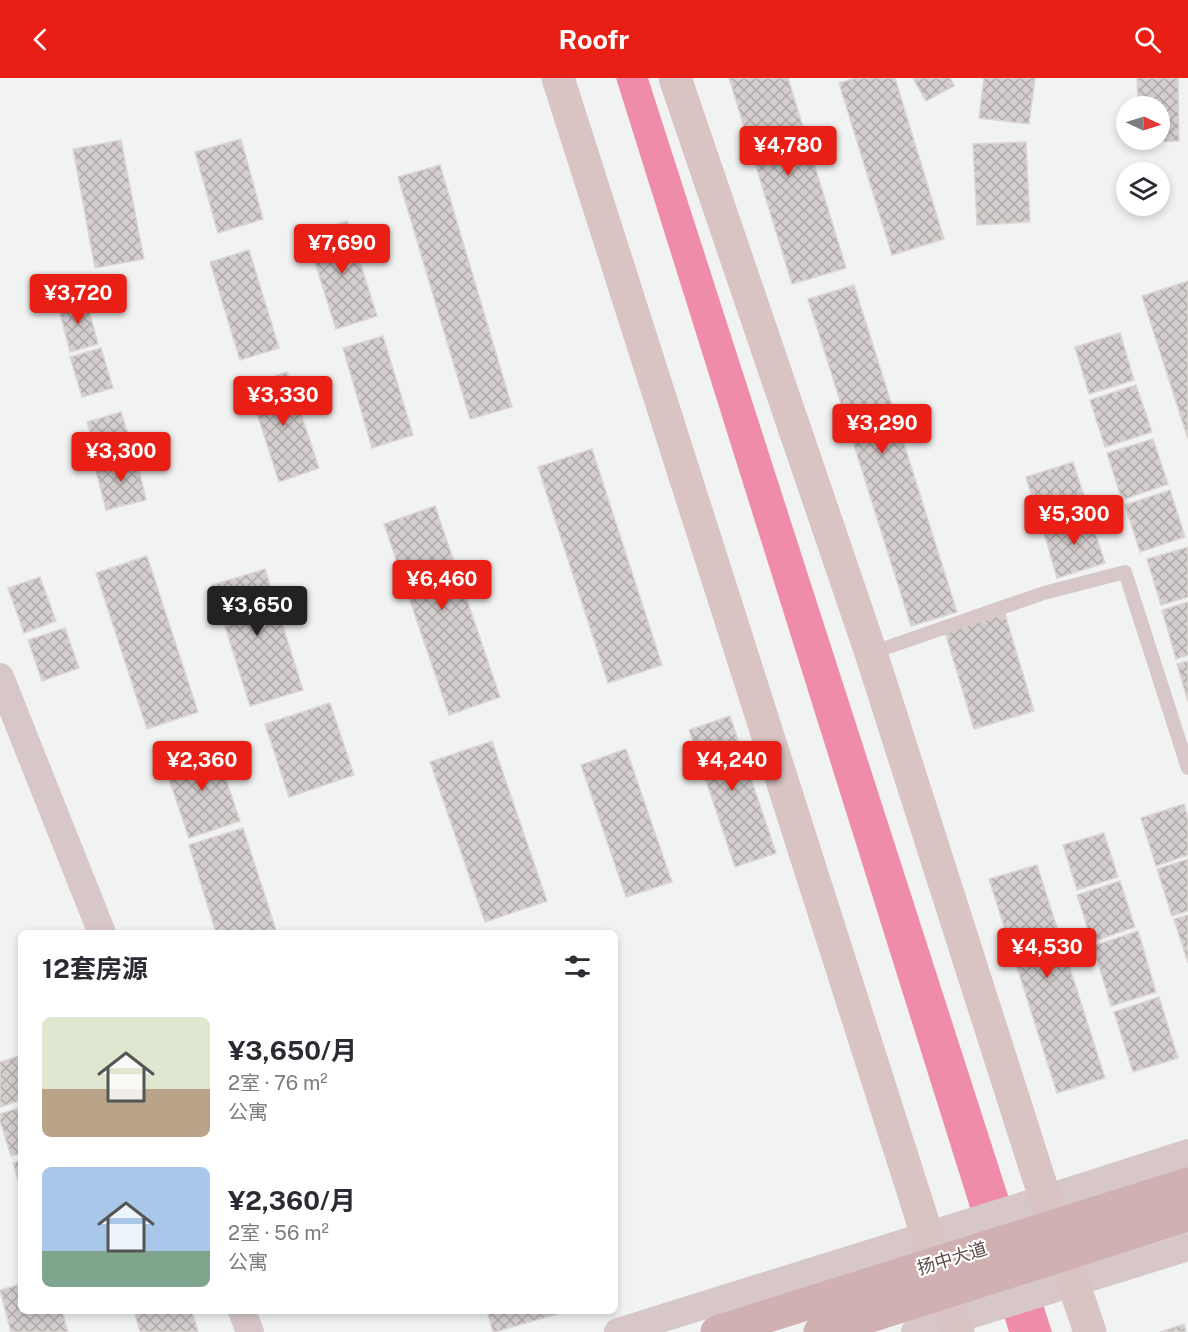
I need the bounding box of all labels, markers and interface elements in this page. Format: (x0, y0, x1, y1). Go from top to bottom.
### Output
icon: back (24, 23, 57, 56)
text: Roofr (559, 23, 629, 55)
icon: search (1131, 23, 1164, 56)
north arrow (1116, 96, 1170, 150)
map controls (1116, 96, 1170, 216)
pin: ¥4,780 (739, 126, 837, 177)
text: ¥4,780 (754, 133, 822, 157)
button: layers (1116, 162, 1170, 216)
pin: ¥7,690 (293, 224, 391, 275)
text: ¥7,690 (308, 231, 376, 255)
pin: ¥3,720 (29, 274, 127, 325)
text: ¥3,720 (44, 281, 112, 305)
pin: ¥3,330 (234, 376, 332, 427)
text: ¥3,330 (247, 383, 319, 407)
pin: ¥3,290 (833, 404, 931, 455)
text: ¥3,290 (846, 411, 918, 435)
pin: ¥3,300 (72, 432, 170, 483)
text: ¥3,300 (86, 439, 156, 463)
pin: ¥5,300 (1025, 495, 1123, 546)
text: ¥5,300 (1038, 502, 1110, 526)
pin: ¥6,460 (393, 560, 491, 611)
text: ¥6,460 (406, 567, 478, 591)
pin: ¥3,650 (208, 586, 306, 637)
text: ¥3,650 (221, 593, 293, 617)
pin: ¥2,360 (153, 741, 251, 792)
pin: ¥4,240 (683, 741, 781, 792)
text: ¥2,360 (167, 748, 237, 772)
text: ¥4,240 (697, 748, 767, 772)
pin: ¥4,530 (998, 928, 1096, 979)
text: ¥4,530 (1011, 935, 1083, 959)
icon: filters (561, 950, 594, 983)
text: 12套房源 (42, 953, 148, 984)
text: ¥3,650/月 (228, 1035, 357, 1066)
icon: home (90, 1041, 162, 1113)
text: 2室 · 76 m² (228, 1071, 328, 1095)
text: 公寓 (228, 1100, 268, 1124)
text: ¥2,360/月 (228, 1185, 356, 1216)
icon: home (90, 1191, 162, 1263)
text: 2室 · 56 m² (228, 1221, 329, 1245)
street label: 扬中大道 (915, 1237, 989, 1279)
text: 公寓 (228, 1250, 268, 1274)

